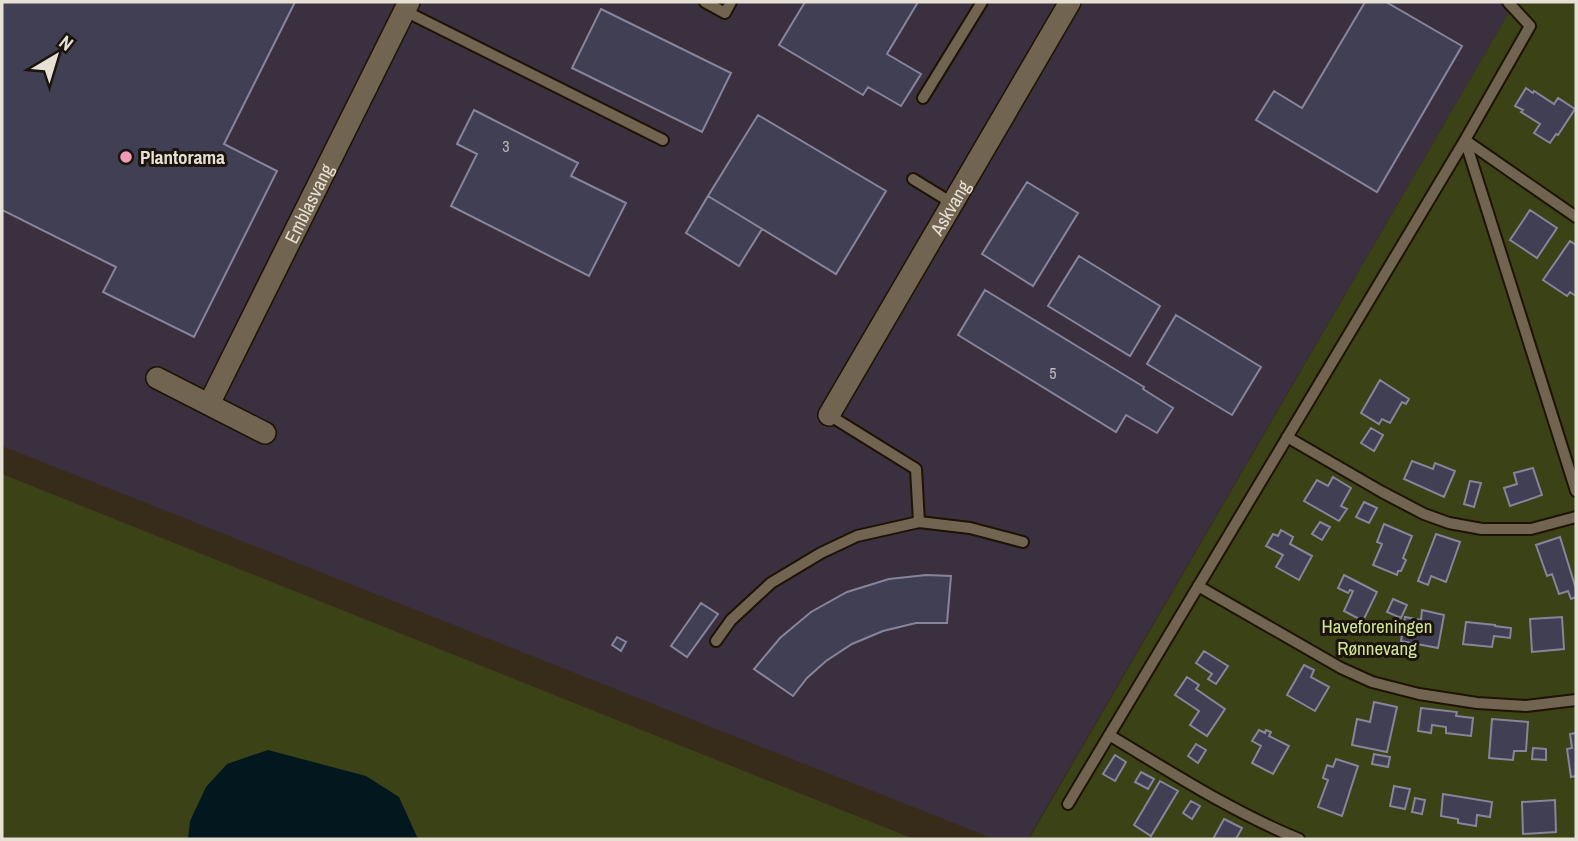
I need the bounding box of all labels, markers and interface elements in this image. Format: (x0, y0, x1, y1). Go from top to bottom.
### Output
north arrow (21, 21, 91, 91)
text: N (54, 29, 79, 56)
house number: 3 (502, 135, 510, 157)
place label: Plantorama (140, 144, 225, 170)
marker: Plantorama (118, 149, 134, 165)
street label: Emblasvang (278, 159, 340, 248)
street label: Askvang (923, 175, 976, 241)
house number: 5 (1049, 362, 1057, 384)
park label: Haveforeningen Rønnevang (1322, 613, 1432, 661)

